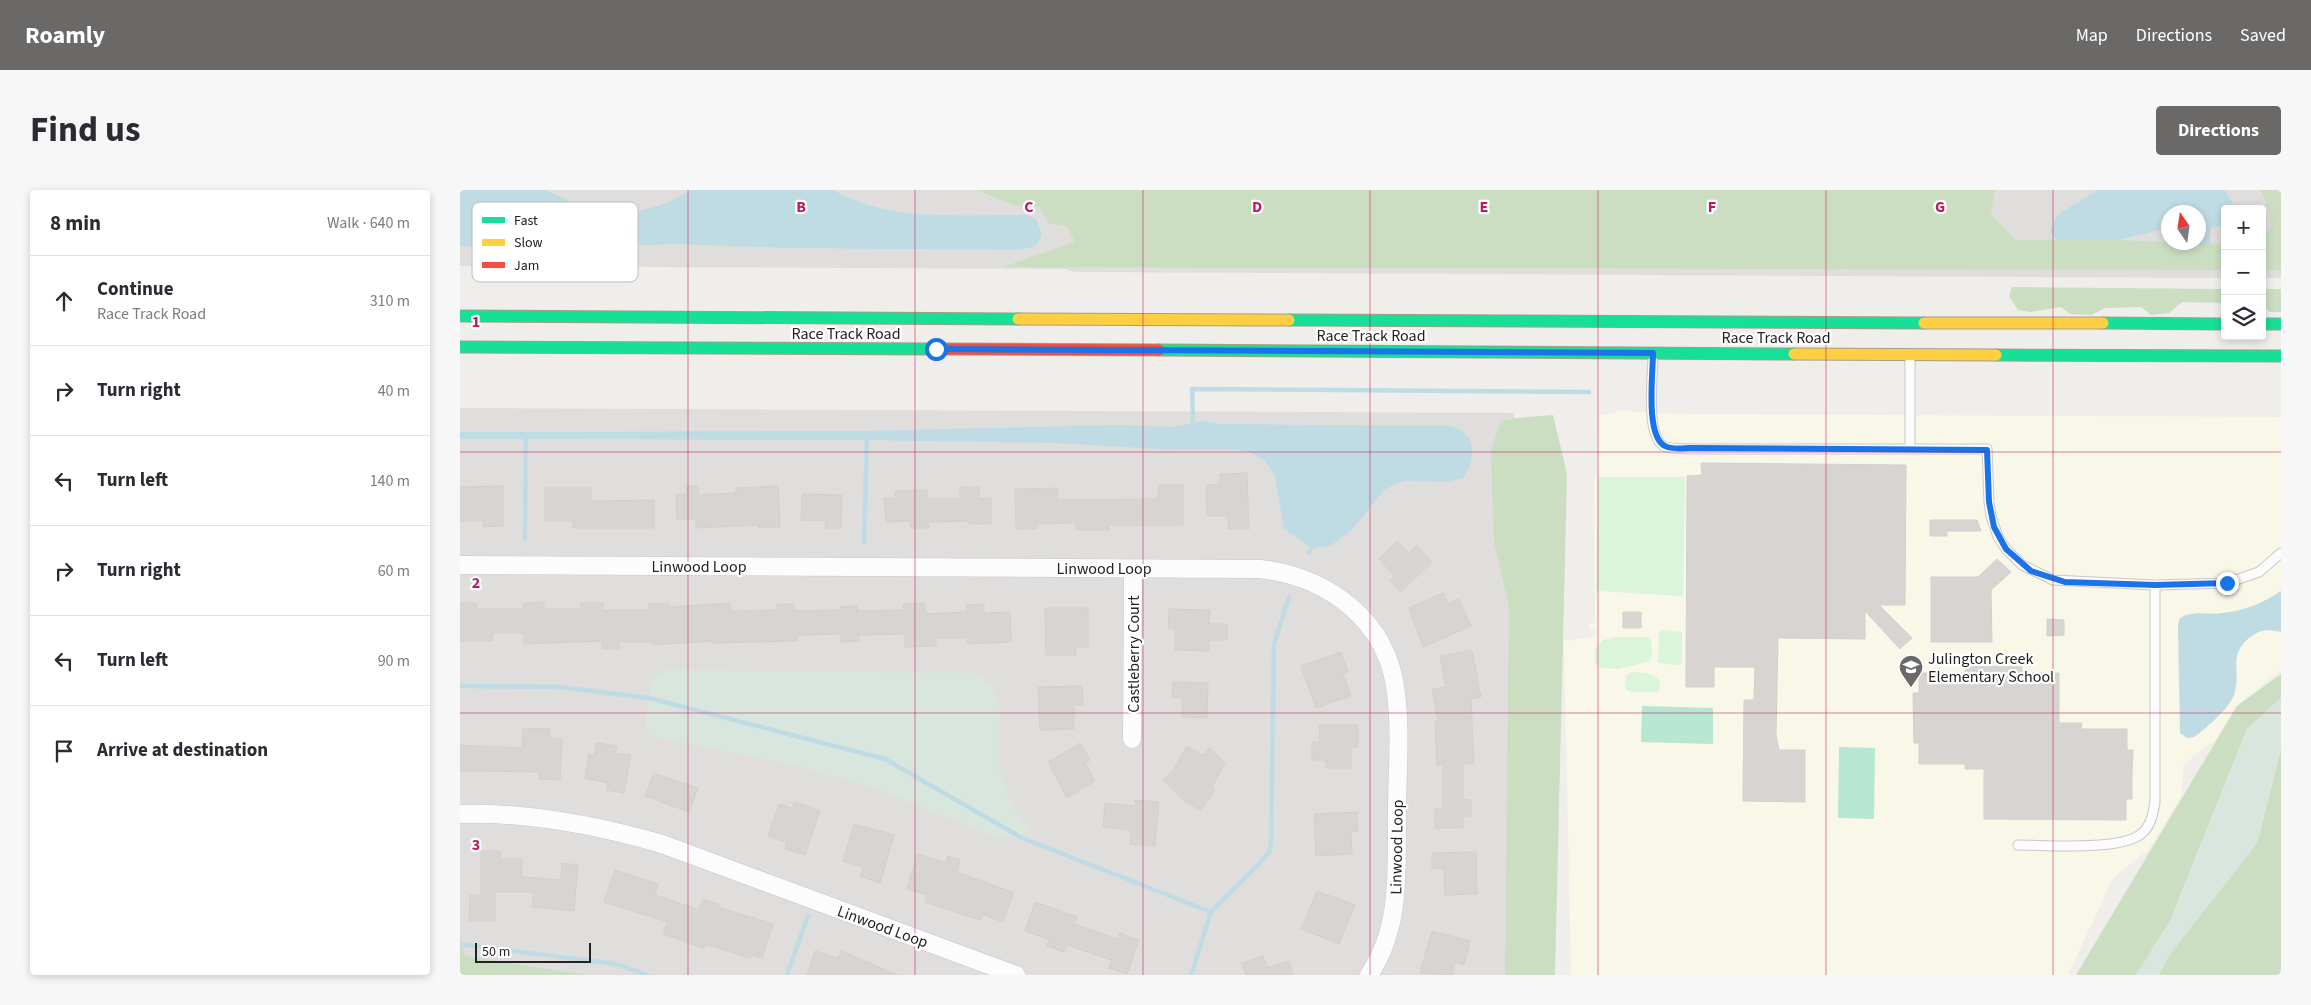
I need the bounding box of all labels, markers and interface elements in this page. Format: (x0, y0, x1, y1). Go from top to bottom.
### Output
text: Roamly (25, 18, 105, 53)
text: Map (2076, 23, 2108, 48)
text: Directions (2136, 23, 2212, 48)
text: Saved (2240, 23, 2286, 48)
text: Find us (30, 105, 140, 155)
button: Directions (2156, 106, 2281, 155)
text: B (796, 196, 806, 218)
text: C (1024, 196, 1034, 218)
text: D (1252, 196, 1262, 218)
text: E (1480, 196, 1488, 218)
text: F (1708, 196, 1716, 218)
text: G (1935, 196, 1945, 218)
legend (472, 202, 638, 282)
north arrow (2161, 205, 2206, 250)
map controls (2221, 205, 2266, 340)
button: + (2221, 205, 2266, 250)
text: 8 min (50, 208, 101, 238)
text: Fast (514, 211, 538, 231)
text: Walk · 640 m (327, 212, 410, 234)
text: Slow (514, 233, 543, 253)
button: − (2221, 250, 2266, 295)
text: Jam (514, 256, 539, 276)
text: Continue (97, 276, 174, 303)
icon: ahead (50, 287, 78, 315)
text: 310 m (370, 290, 410, 312)
button: layers (2221, 295, 2266, 340)
text: Race Track Road (97, 303, 206, 325)
text: 1 (472, 311, 480, 333)
street label: Race Track Road (791, 323, 901, 345)
street label: Race Track Road (1316, 325, 1426, 347)
street label: Race Track Road (1721, 327, 1831, 349)
route start (925, 338, 948, 361)
icon: right (50, 377, 78, 405)
text: Turn right (97, 377, 181, 404)
text: 40 m (378, 380, 410, 402)
icon: left (50, 467, 78, 495)
text: Turn left (97, 467, 168, 494)
text: 140 m (370, 470, 410, 492)
street label: Linwood Loop (651, 556, 747, 578)
icon: right (50, 557, 78, 585)
text: Turn right (97, 557, 181, 584)
street label: Linwood Loop (1056, 558, 1152, 580)
text: 60 m (378, 560, 410, 582)
text: 2 (472, 572, 480, 594)
route end (2216, 572, 2239, 595)
street label: Castleberry Court (1123, 595, 1145, 713)
icon: left (50, 647, 78, 675)
text: Turn left (97, 647, 168, 674)
place label: Julington Creek Elementary School (1928, 648, 2054, 688)
text: 90 m (378, 650, 410, 672)
school or university icon: Julington Creek Elementary School (1898, 654, 1924, 688)
icon: arrive (50, 737, 78, 765)
text: Arrive at destination (97, 737, 268, 764)
street label: Linwood Loop (1385, 799, 1409, 895)
text: 3 (472, 834, 480, 856)
street label: Linwood Loop (834, 900, 931, 954)
scale bar (475, 940, 591, 963)
text: 50 m (482, 942, 510, 962)

